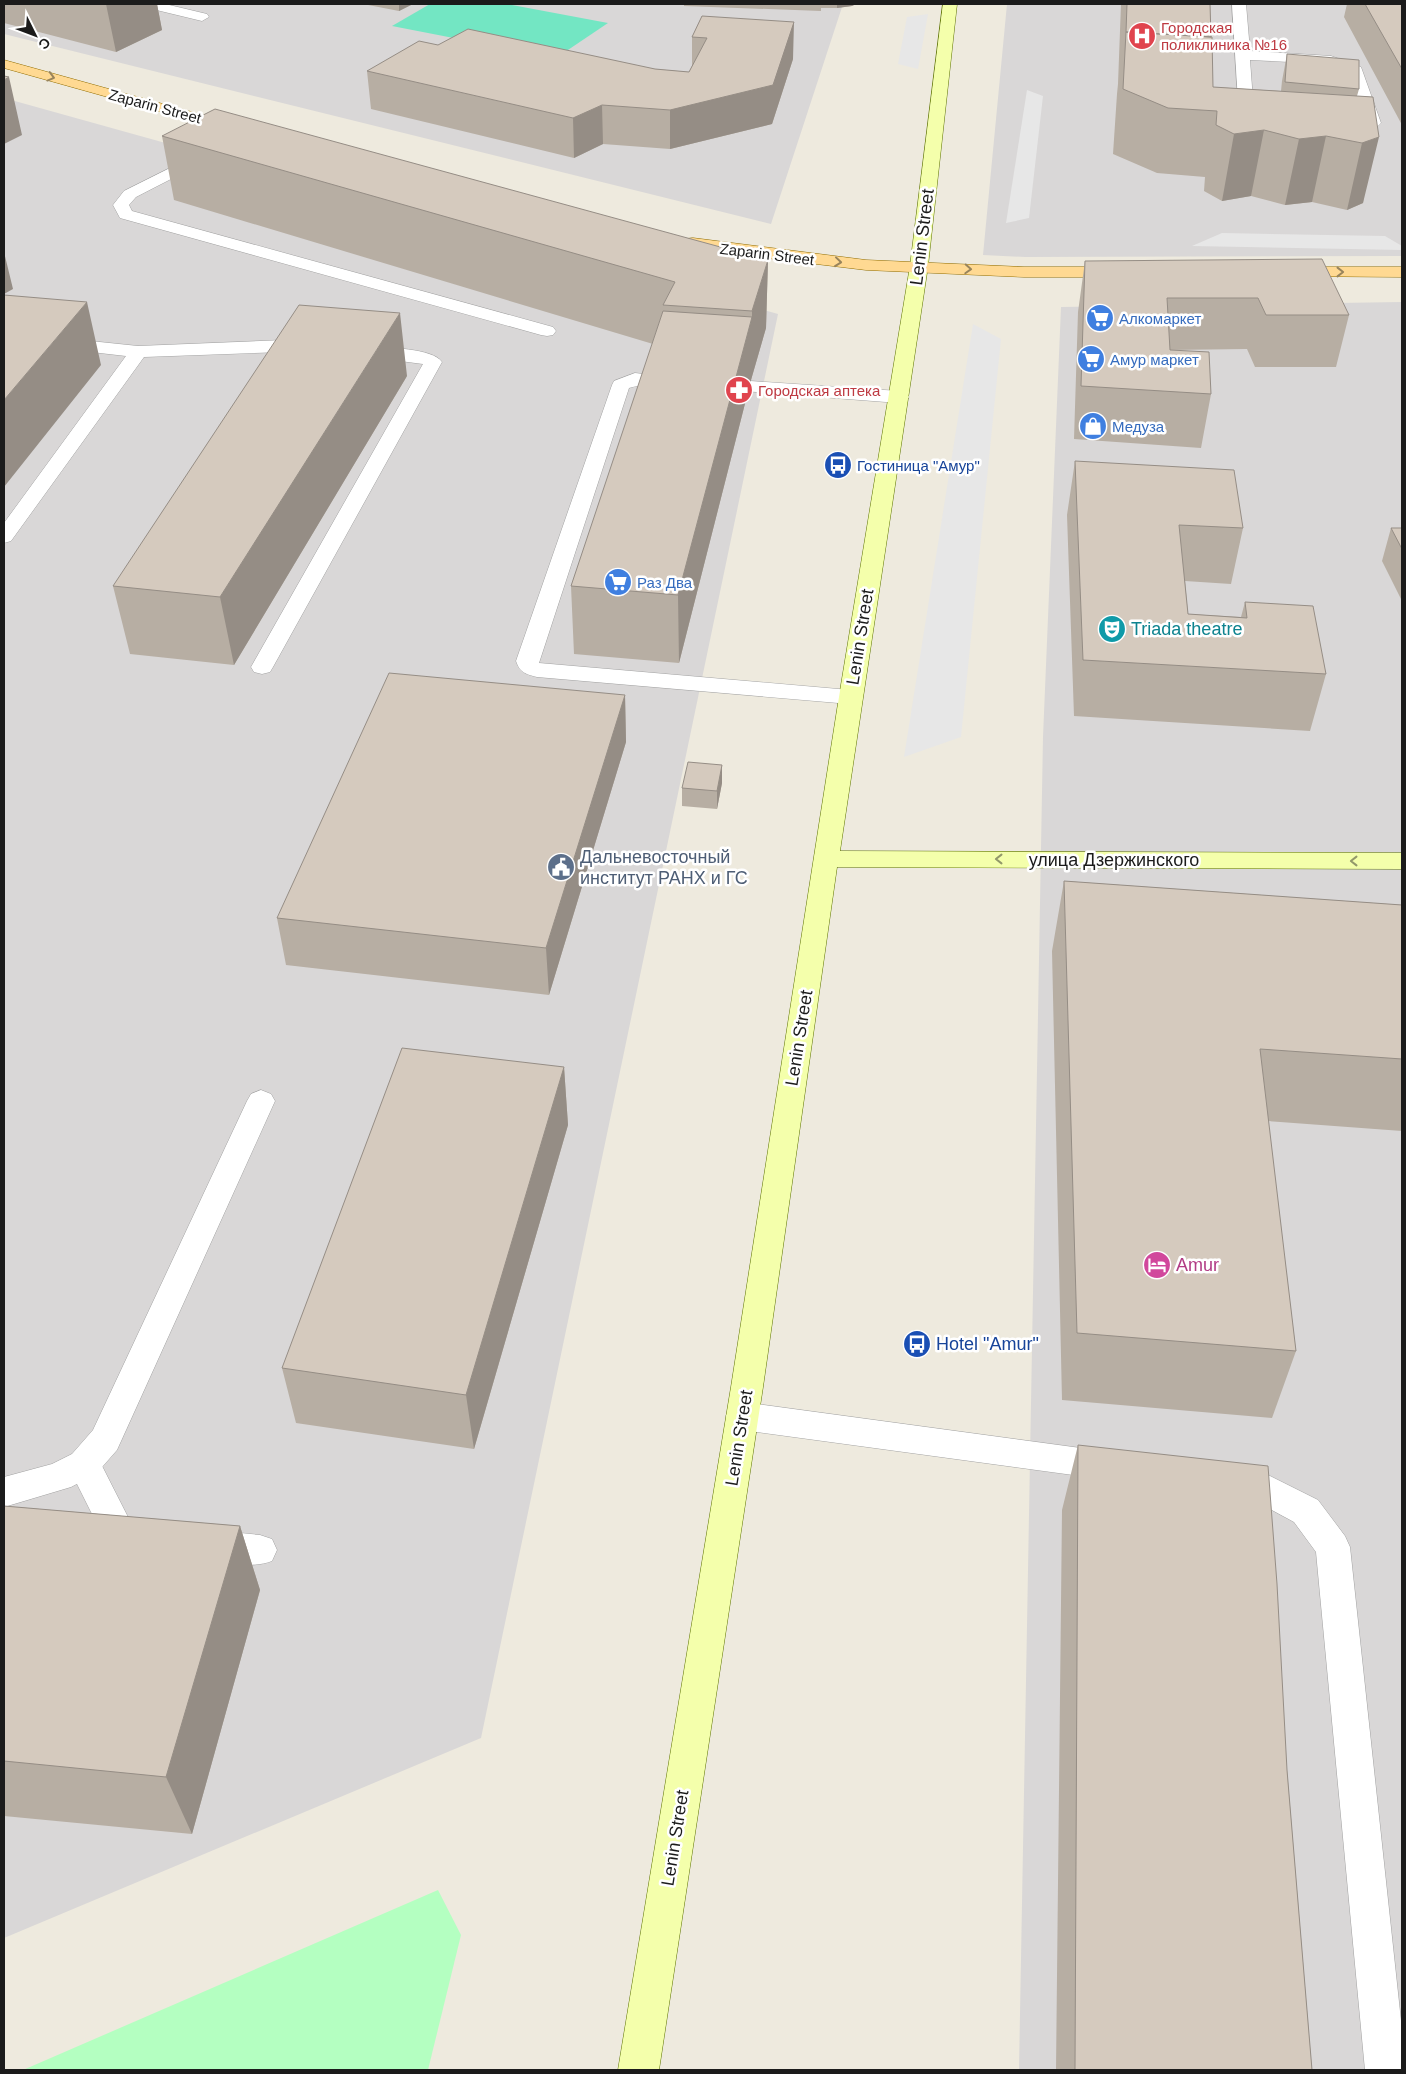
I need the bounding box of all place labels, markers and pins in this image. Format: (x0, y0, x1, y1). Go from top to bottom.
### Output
place label: Городская поликлиника №16 (1161, 19, 1287, 53)
hospital icon: Городская поликлиника №16 (1127, 21, 1157, 51)
supermarket icon: Алкомаркет (1085, 303, 1115, 333)
place label: Алкомаркет (1119, 310, 1201, 327)
supermarket icon: Амур маркет (1076, 344, 1106, 374)
place label: Амур маркет (1110, 351, 1199, 368)
pharmacy icon: Городская аптека (724, 375, 754, 405)
place label: Городская аптека (758, 382, 881, 399)
shop icon: Медуза (1078, 411, 1108, 441)
place label: Медуза (1112, 418, 1165, 435)
bus stop icon: Гостиница "Амур" (823, 450, 853, 480)
place label: Гостиница "Амур" (857, 457, 980, 474)
supermarket icon: Раз Два (603, 567, 633, 597)
place label: Раз Два (637, 574, 693, 591)
theatre icon: Triada theatre (1097, 614, 1127, 644)
place label: Triada theatre (1131, 619, 1242, 639)
place label: Дальневосточный институт РАНХ и ГС (580, 847, 748, 888)
public building icon: Дальневосточный институт РАНХ и ГС (546, 852, 576, 882)
hotel icon: Amur (1142, 1250, 1172, 1280)
place label: Amur (1176, 1255, 1219, 1275)
bus stop icon: Hotel "Amur" (902, 1329, 932, 1359)
place label: Hotel "Amur" (936, 1334, 1039, 1354)

